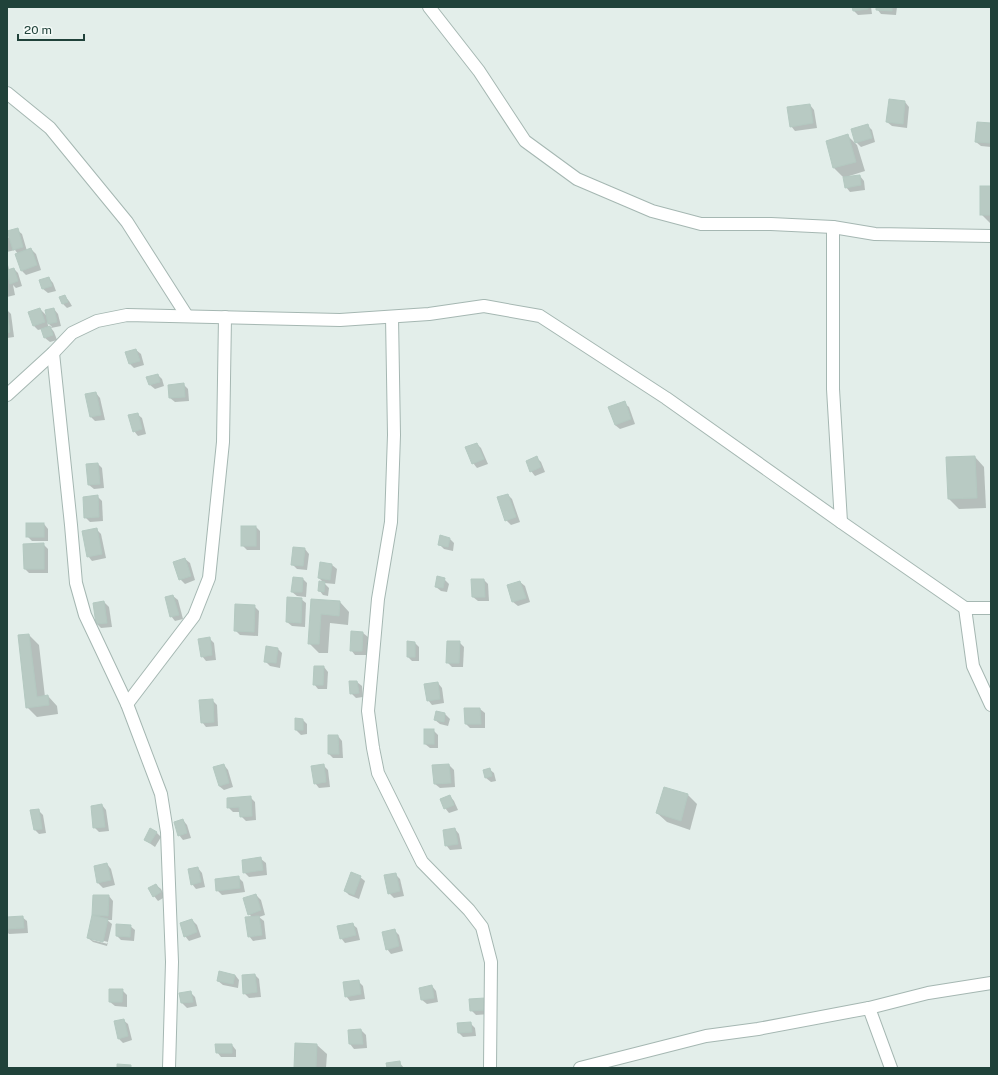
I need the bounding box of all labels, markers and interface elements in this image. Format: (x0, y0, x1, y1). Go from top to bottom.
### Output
scale bar (18, 16, 84, 42)
text: 20 m (24, 23, 52, 37)

